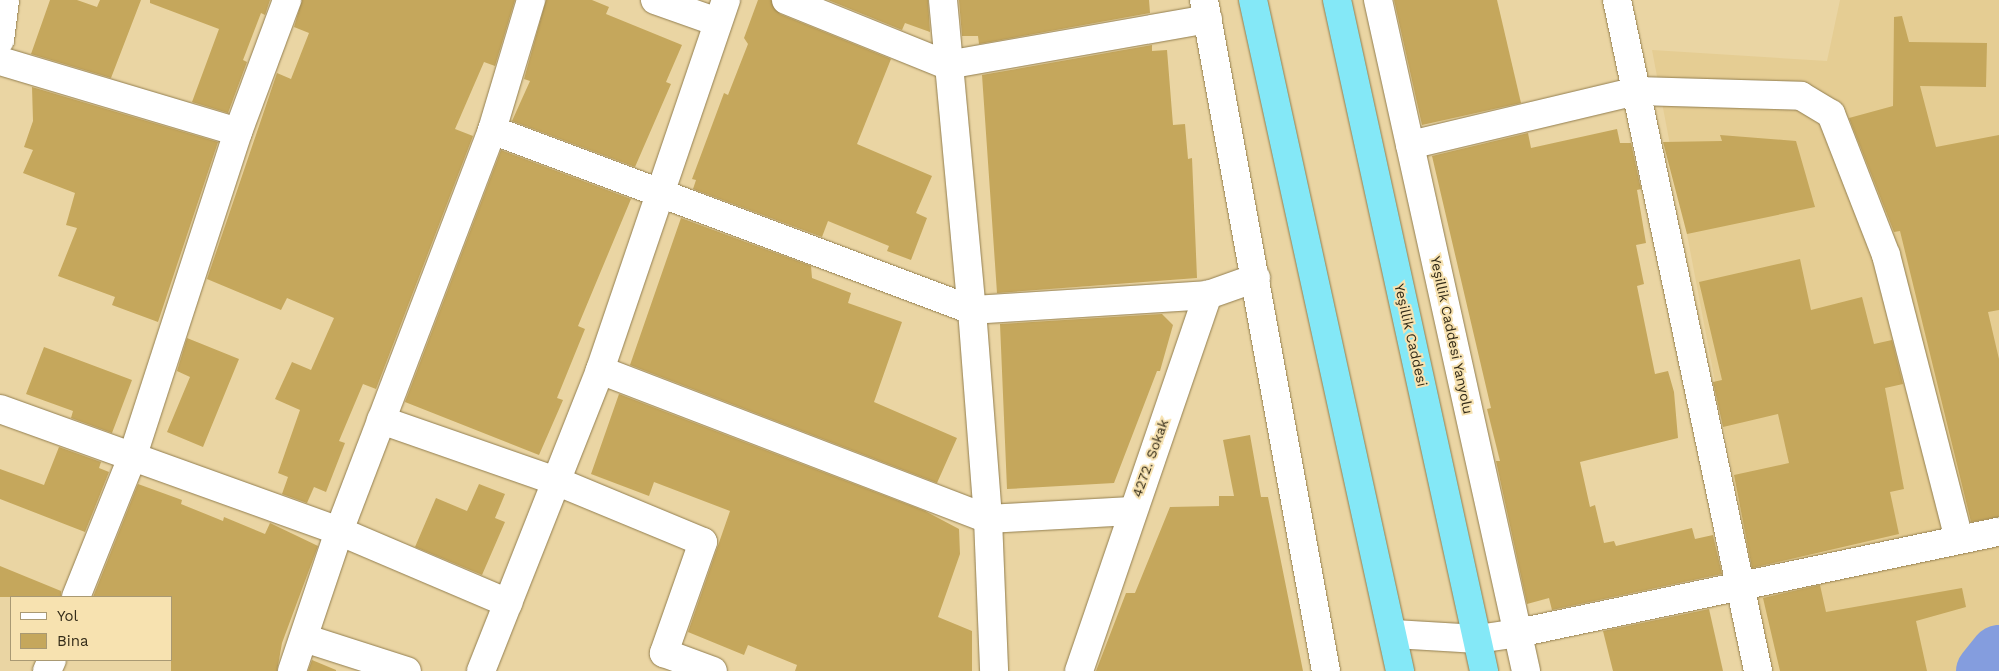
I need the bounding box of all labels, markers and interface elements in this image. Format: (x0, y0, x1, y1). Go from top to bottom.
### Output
street label: Yeşillik Caddesi Yanyolu (1427, 254, 1477, 416)
street label: Yeşillik Caddesi (1391, 282, 1431, 388)
street label: 4272. Sokak (1128, 417, 1172, 499)
legend (10, 596, 172, 661)
text: Yol (57, 607, 78, 625)
text: Bina (57, 632, 89, 650)

